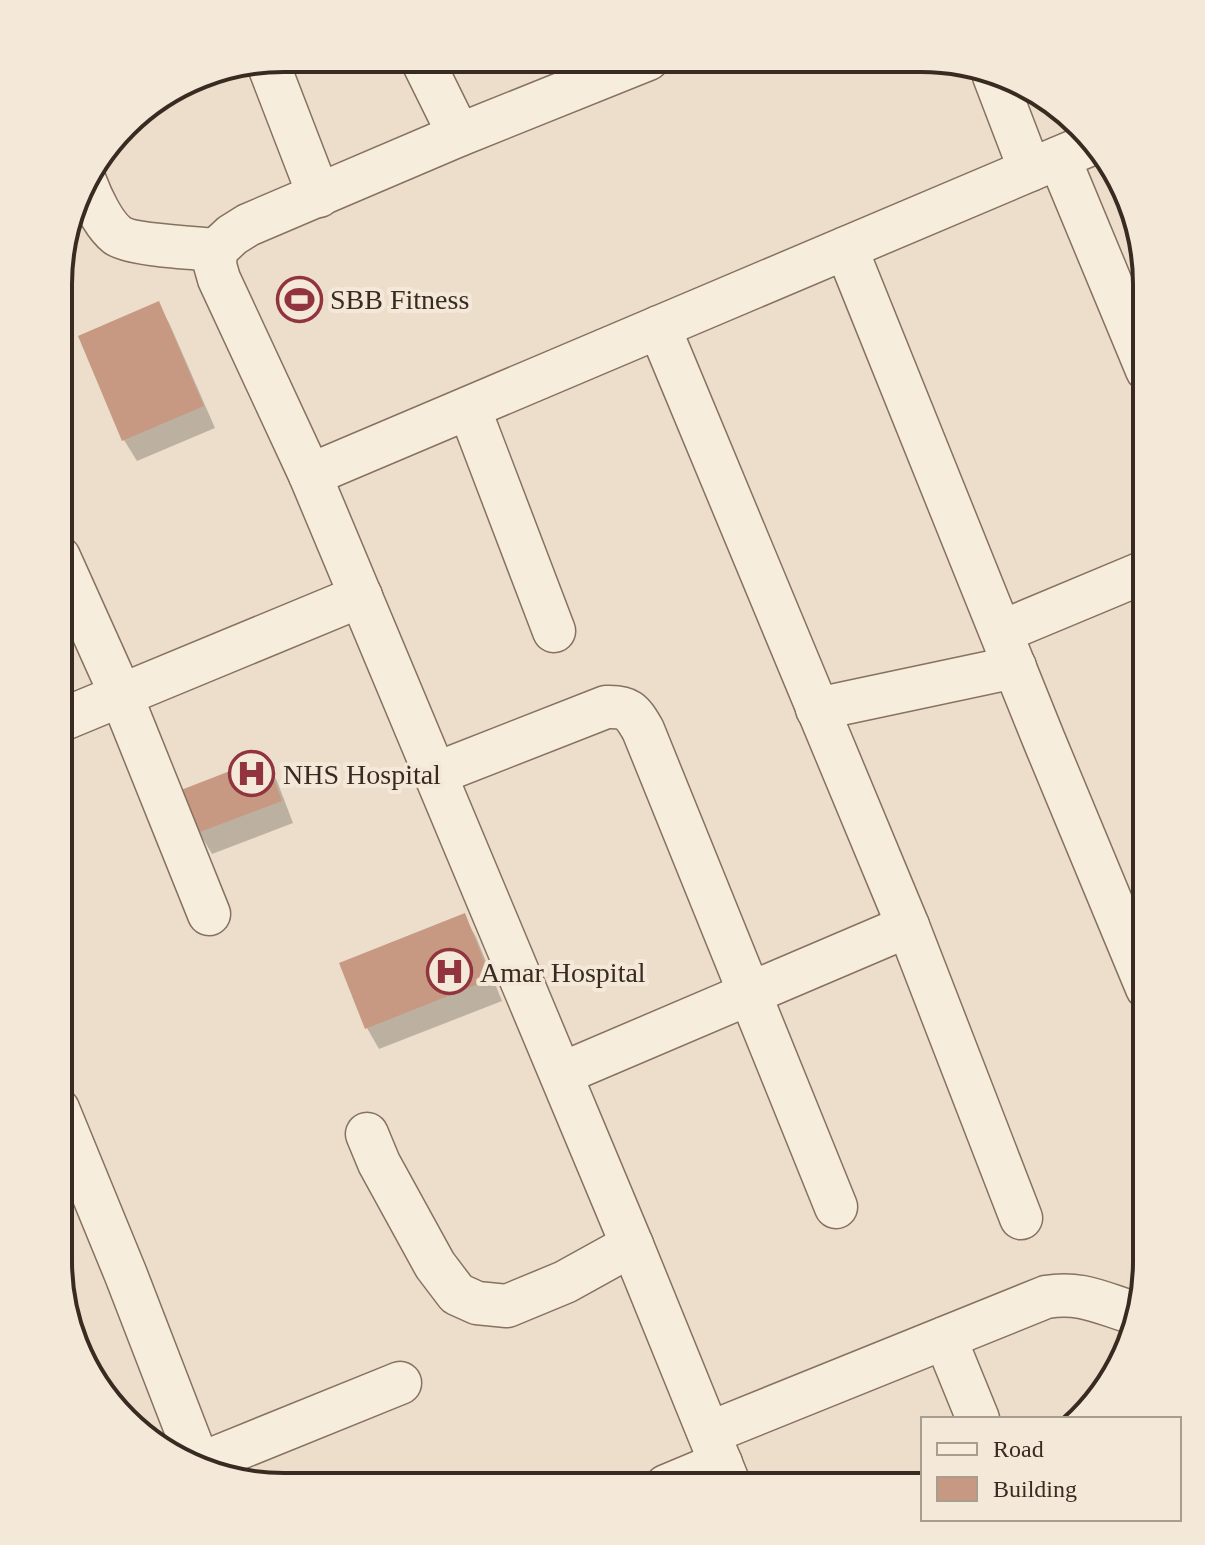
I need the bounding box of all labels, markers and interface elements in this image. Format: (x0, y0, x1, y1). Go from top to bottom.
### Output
sports icon: SBB Fitness (275, 275, 323, 323)
place label: SBB Fitness (330, 284, 469, 315)
hospital icon: NHS Hospital (228, 750, 276, 798)
place label: NHS Hospital (283, 759, 441, 790)
hospital icon: Amar Hospital (425, 948, 473, 996)
place label: Amar Hospital (480, 957, 646, 988)
legend (921, 1417, 1181, 1521)
text: Road (993, 1436, 1044, 1462)
text: Building (993, 1476, 1077, 1502)

